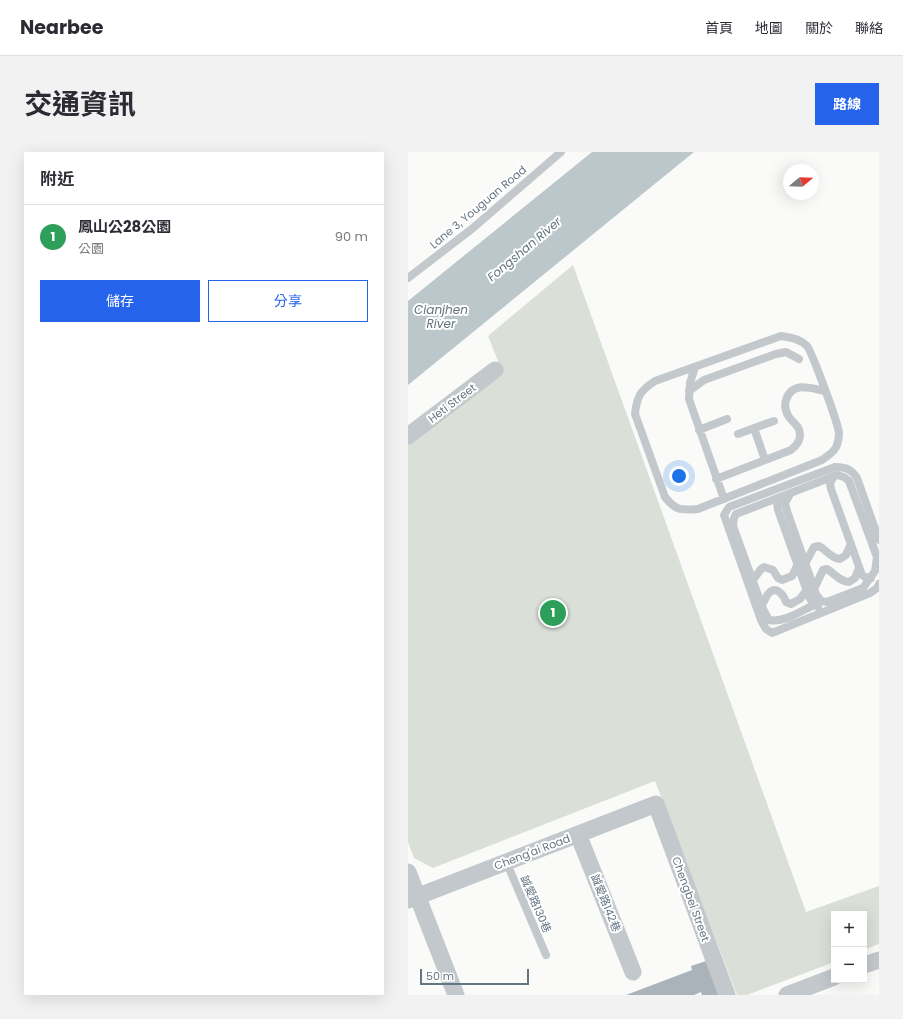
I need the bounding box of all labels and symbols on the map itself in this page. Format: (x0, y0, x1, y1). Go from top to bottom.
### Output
street label: Lane 3, Youguan Road (426, 162, 530, 252)
north arrow (783, 164, 819, 200)
water label: Fongshan River (483, 213, 565, 285)
water label: Cianjhen River (414, 301, 468, 332)
street label: Heti Street (425, 380, 479, 426)
your location (669, 466, 689, 486)
pin: 1 (540, 598, 566, 628)
street label: Cheng'ai Road (492, 830, 572, 874)
street label: Chengbei Street (668, 854, 714, 944)
street label: 誠愛路142巷 (587, 872, 625, 934)
street label: 誠愛路130巷 (517, 873, 555, 935)
scale bar (420, 967, 529, 986)

